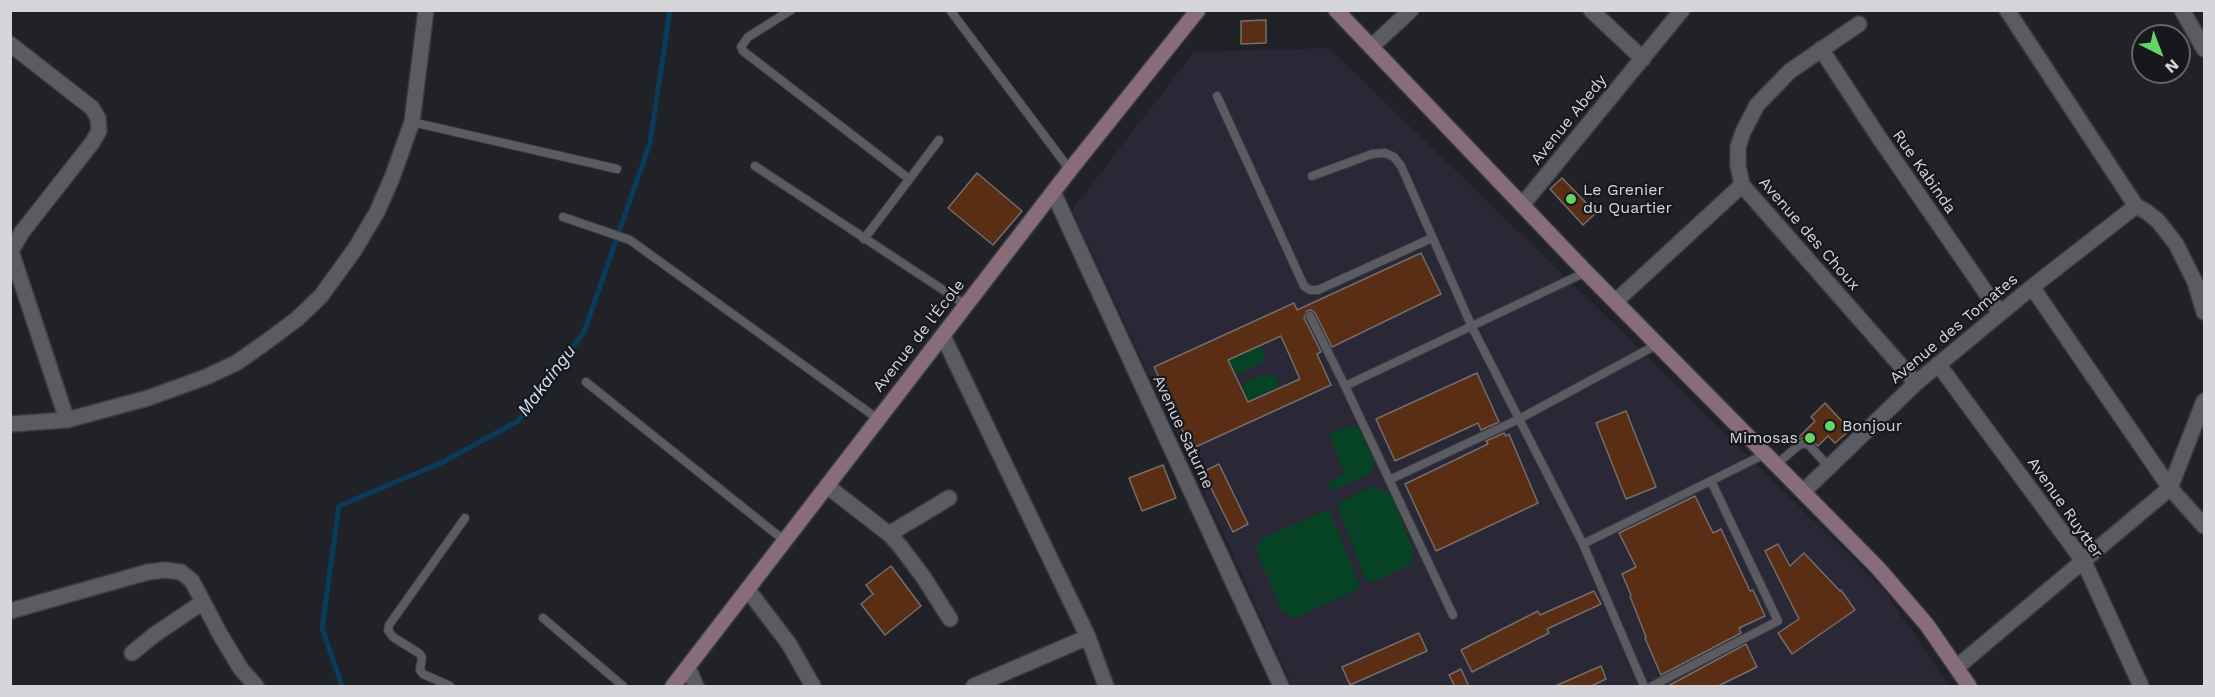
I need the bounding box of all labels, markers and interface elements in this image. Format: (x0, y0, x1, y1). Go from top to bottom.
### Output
north arrow (2131, 24, 2191, 84)
text: N (2161, 55, 2183, 77)
street label: Avenue Abedy (1527, 71, 1611, 169)
street label: Rue Kabinda (1888, 127, 1960, 217)
street label: Avenue des Choux (1754, 173, 1864, 295)
place label: Le Grenier du Quartier (1583, 180, 1672, 218)
marker: Le Grenier du Quartier (1564, 192, 1578, 206)
street label: Avenue des Tomates (1886, 270, 2022, 388)
street label: Avenue de l'École (869, 276, 969, 396)
water label: Makaingu (513, 341, 581, 421)
street label: Avenue Saturne (1148, 372, 1218, 492)
place label: Bonjour (1842, 416, 1902, 436)
marker: Bonjour (1823, 419, 1837, 433)
place label: Mimosas (1729, 428, 1798, 448)
marker: Mimosas (1803, 431, 1817, 445)
street label: Avenue Ruytter (2023, 454, 2107, 562)

